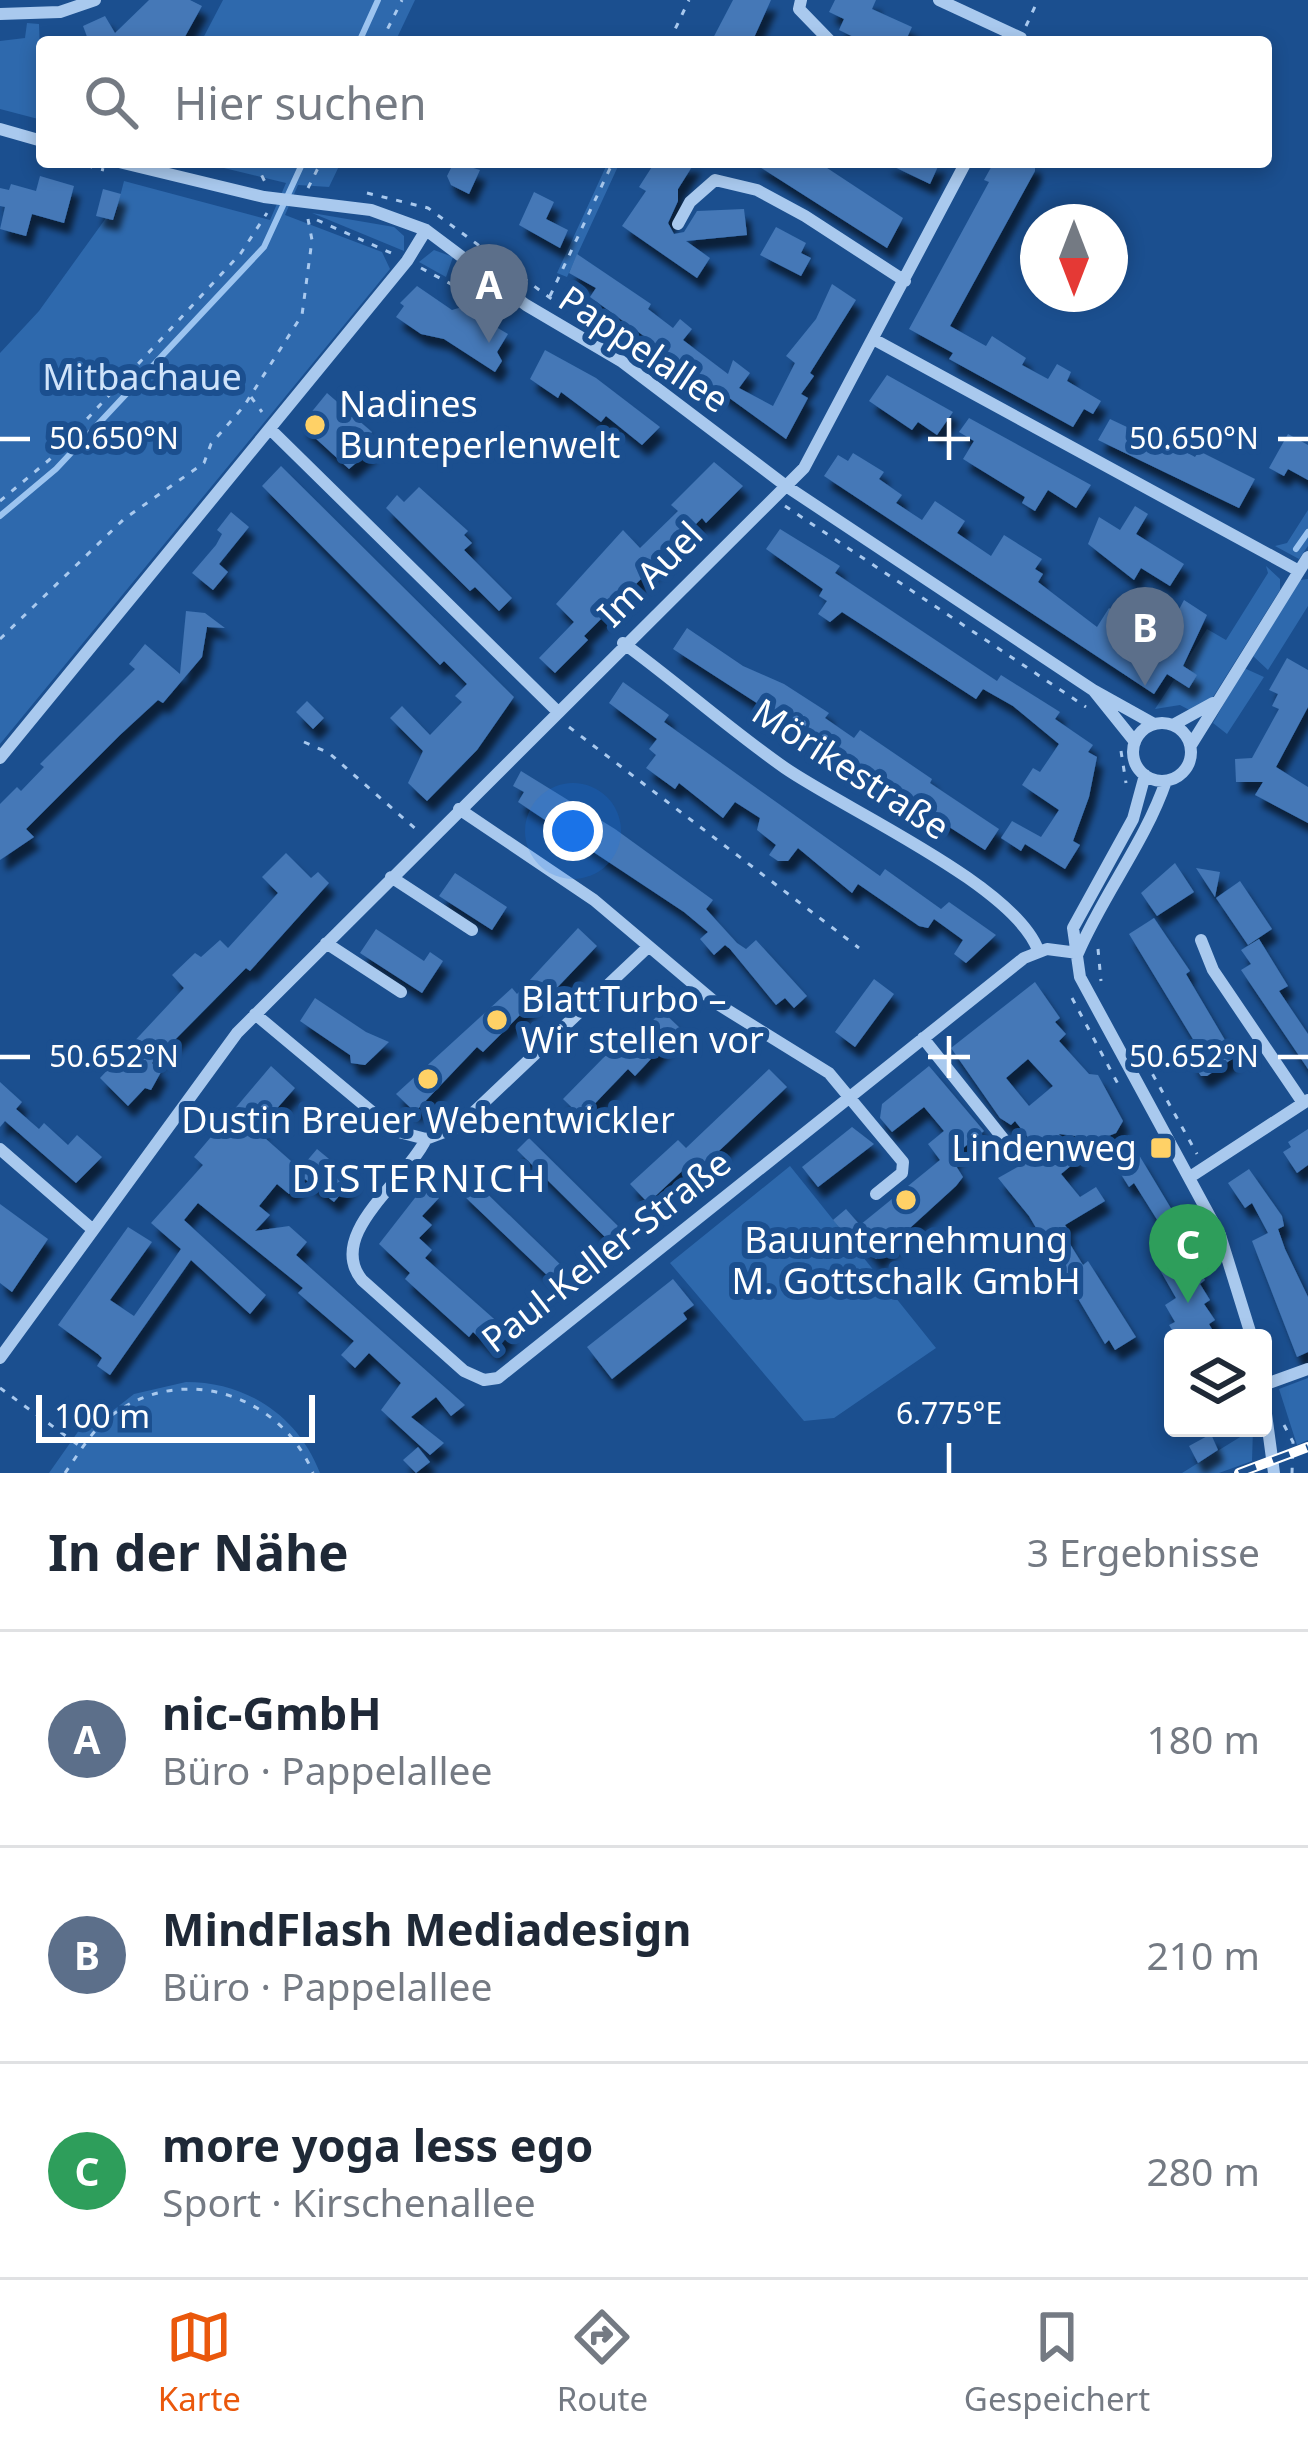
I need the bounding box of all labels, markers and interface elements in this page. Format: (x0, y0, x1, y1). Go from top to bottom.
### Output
search box (36, 36, 1272, 168)
icon: search (78, 69, 144, 135)
text: Hier suchen (174, 72, 427, 133)
north arrow (1020, 204, 1128, 312)
pin: A (450, 244, 528, 343)
street label: Pappelallee (550, 274, 739, 423)
park label: Mitbachaue (42, 352, 242, 401)
place label: Nadines Bunteperlenwelt (339, 379, 620, 469)
marker: Nadines Bunteperlenwelt (302, 412, 328, 438)
text: 50.650°N (49, 417, 179, 458)
text: 50.650°N (1129, 417, 1259, 458)
street label: Im Auel (586, 510, 713, 637)
pin: B (1106, 587, 1184, 686)
street label: Mörikestraße (743, 687, 959, 851)
your location (543, 801, 603, 861)
place label: BlattTurbo – Wir stellen vor (521, 974, 764, 1064)
marker: BlattTurbo – Wir stellen vor (484, 1007, 510, 1033)
text: 50.652°N (49, 1035, 179, 1076)
text: 50.652°N (1129, 1035, 1259, 1076)
marker: Dustin Breuer Webentwickler (415, 1066, 441, 1092)
place label: Dustin Breuer Webentwickler (181, 1095, 675, 1144)
place label: Lindenweg (951, 1123, 1137, 1172)
marker: Lindenweg (1148, 1135, 1174, 1161)
street label: Paul-Keller-Straße (471, 1138, 740, 1363)
district label: DISTERNICH (291, 1150, 549, 1203)
marker: Bauunternehmung M. Gottschalk GmbH (893, 1187, 919, 1213)
pin: C (1149, 1204, 1227, 1303)
place label: Bauunternehmung M. Gottschalk GmbH (731, 1215, 1081, 1305)
map controls (1164, 1329, 1272, 1437)
button: layers (1164, 1329, 1272, 1437)
scale bar (36, 1389, 315, 1442)
text: 6.775°E (896, 1392, 1002, 1433)
text: 100 m (54, 1393, 150, 1438)
text: In der Nähe (48, 1516, 349, 1586)
text: 3 Ergebnisse (1027, 1525, 1260, 1578)
text: nic-GmbH (162, 1682, 382, 1743)
text: A (74, 1712, 101, 1765)
text: 180 m (1146, 1712, 1260, 1765)
text: Büro · Pappelallee (162, 1743, 493, 1796)
text: MindFlash Mediadesign (162, 1898, 691, 1959)
text: B (74, 1928, 100, 1981)
text: 210 m (1146, 1928, 1260, 1981)
text: Büro · Pappelallee (162, 1959, 493, 2012)
text: more yoga less ego (162, 2114, 593, 2175)
text: C (74, 2144, 100, 2197)
text: 280 m (1146, 2144, 1260, 2197)
text: Sport · Kirschenallee (162, 2175, 536, 2228)
tab: Karte (158, 2304, 241, 2421)
tab: Route (557, 2304, 648, 2421)
tab: Gespeichert (964, 2304, 1150, 2421)

